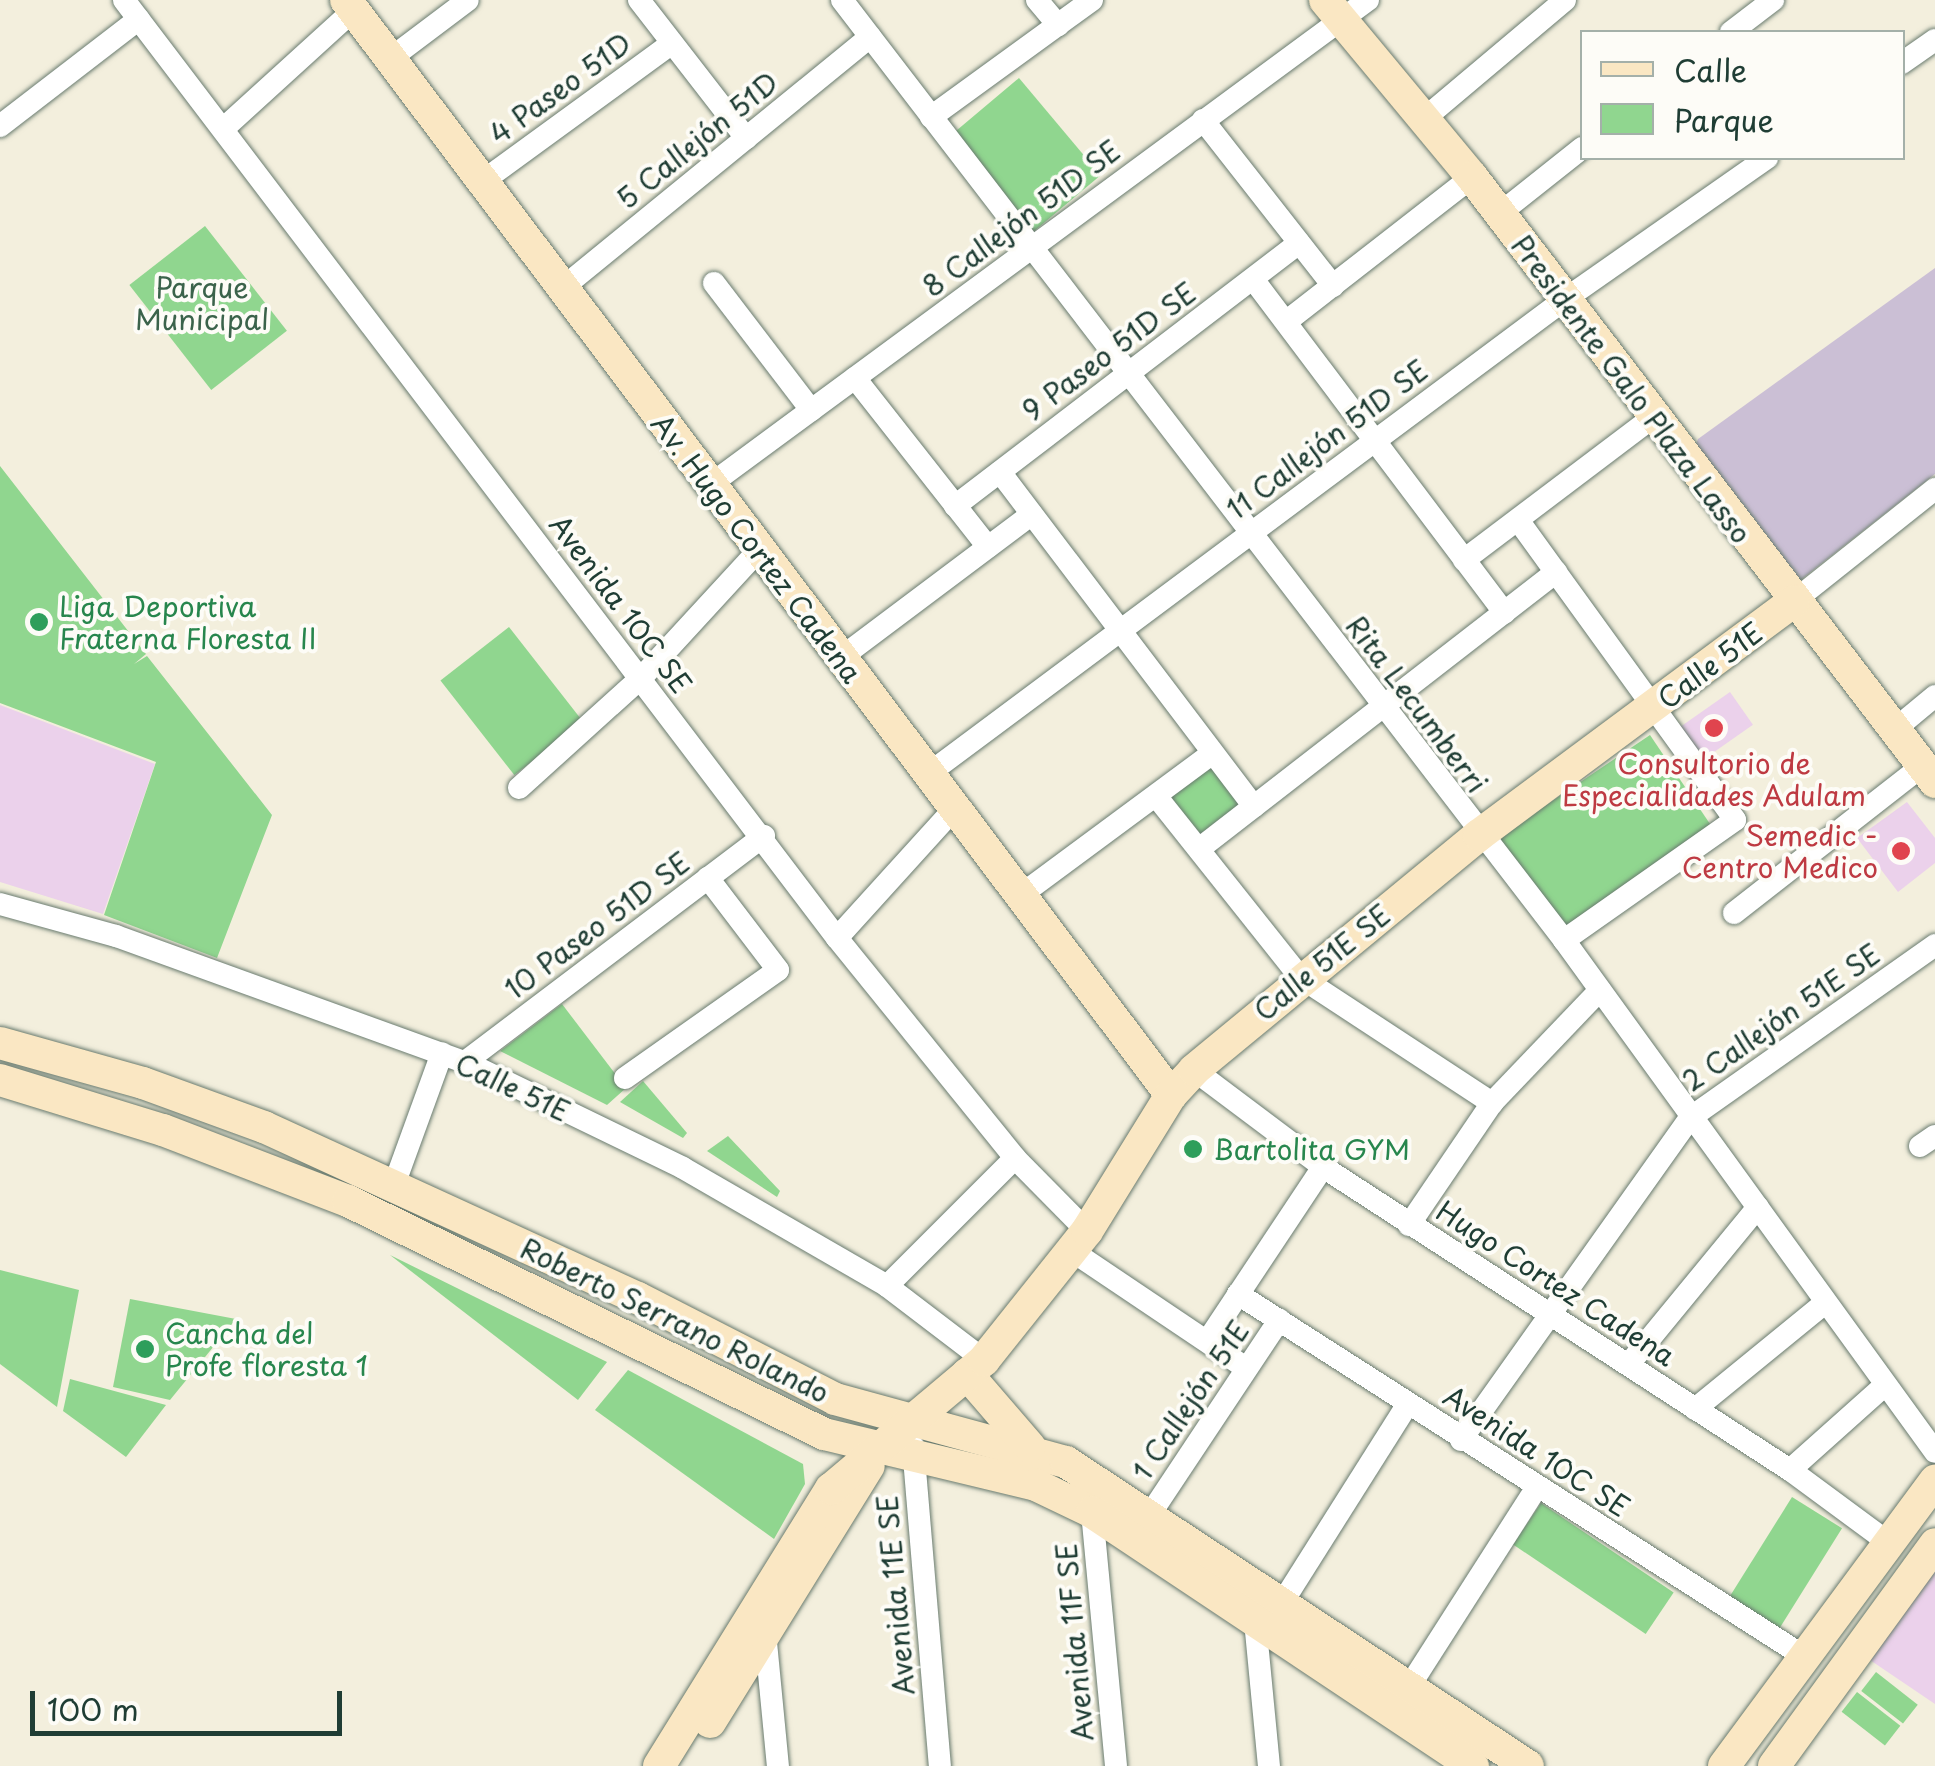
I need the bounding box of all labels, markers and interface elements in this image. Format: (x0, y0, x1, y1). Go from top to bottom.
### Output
street label: 4 Paseo 51D (483, 25, 637, 151)
legend (1580, 30, 1905, 160)
text: Calle (1674, 47, 1747, 92)
street label: 5 Callejón 51D (610, 65, 784, 215)
text: Parque (1674, 97, 1774, 142)
street label: 8 Callejón 51D SE (915, 132, 1127, 304)
street label: Presidente Galo Plaza Lasso (1506, 229, 1758, 549)
park label: Parque Municipal (135, 270, 269, 336)
street label: 9 Paseo 51D SE (1015, 275, 1203, 427)
street label: 11 Callejón 51D SE (1218, 351, 1436, 527)
street label: Av. Hugo Cortez Cadena (645, 406, 869, 690)
street label: Avenida 10C SE (543, 508, 699, 700)
place label: Liga Deportiva Fraterna Floresta II (59, 589, 320, 655)
street label: Rita Lecumberri (1339, 608, 1495, 800)
marker: Liga Deportiva Fraterna Floresta II (28, 611, 50, 633)
street label: Calle 51E (1650, 614, 1770, 716)
marker: Consultorio de Especialidades Adulam (1701, 715, 1727, 741)
place label: Consultorio de Especialidades Adulam (1562, 746, 1866, 812)
place label: Semedic - Centro Medico (1682, 818, 1878, 884)
marker: Semedic - Centro Medico (1888, 838, 1914, 864)
street label: 10 Paseo 51D SE (497, 844, 697, 1006)
street label: Calle 51E SE (1246, 896, 1398, 1028)
street label: 2 Callejón 51E SE (1674, 935, 1888, 1099)
street label: Calle 51E (449, 1045, 577, 1129)
place label: Bartolita GYM (1213, 1132, 1412, 1166)
marker: Bartolita GYM (1182, 1138, 1204, 1160)
street label: Hugo Cortez Cadena (1430, 1193, 1682, 1373)
street label: Roberto Serrano Rolando (516, 1231, 834, 1409)
street label: 1 Callejón 51E (1124, 1314, 1256, 1486)
place label: Cancha del Profe floresta 1 (165, 1316, 369, 1382)
marker: Cancha del Profe floresta 1 (134, 1338, 156, 1360)
street label: Avenida 10C SE (1438, 1378, 1636, 1524)
street label: Avenida 11E SE (869, 1493, 921, 1697)
street label: Avenida 11F SE (1049, 1541, 1099, 1743)
scale bar (35, 1671, 348, 1733)
text: 100 m (47, 1686, 139, 1731)

